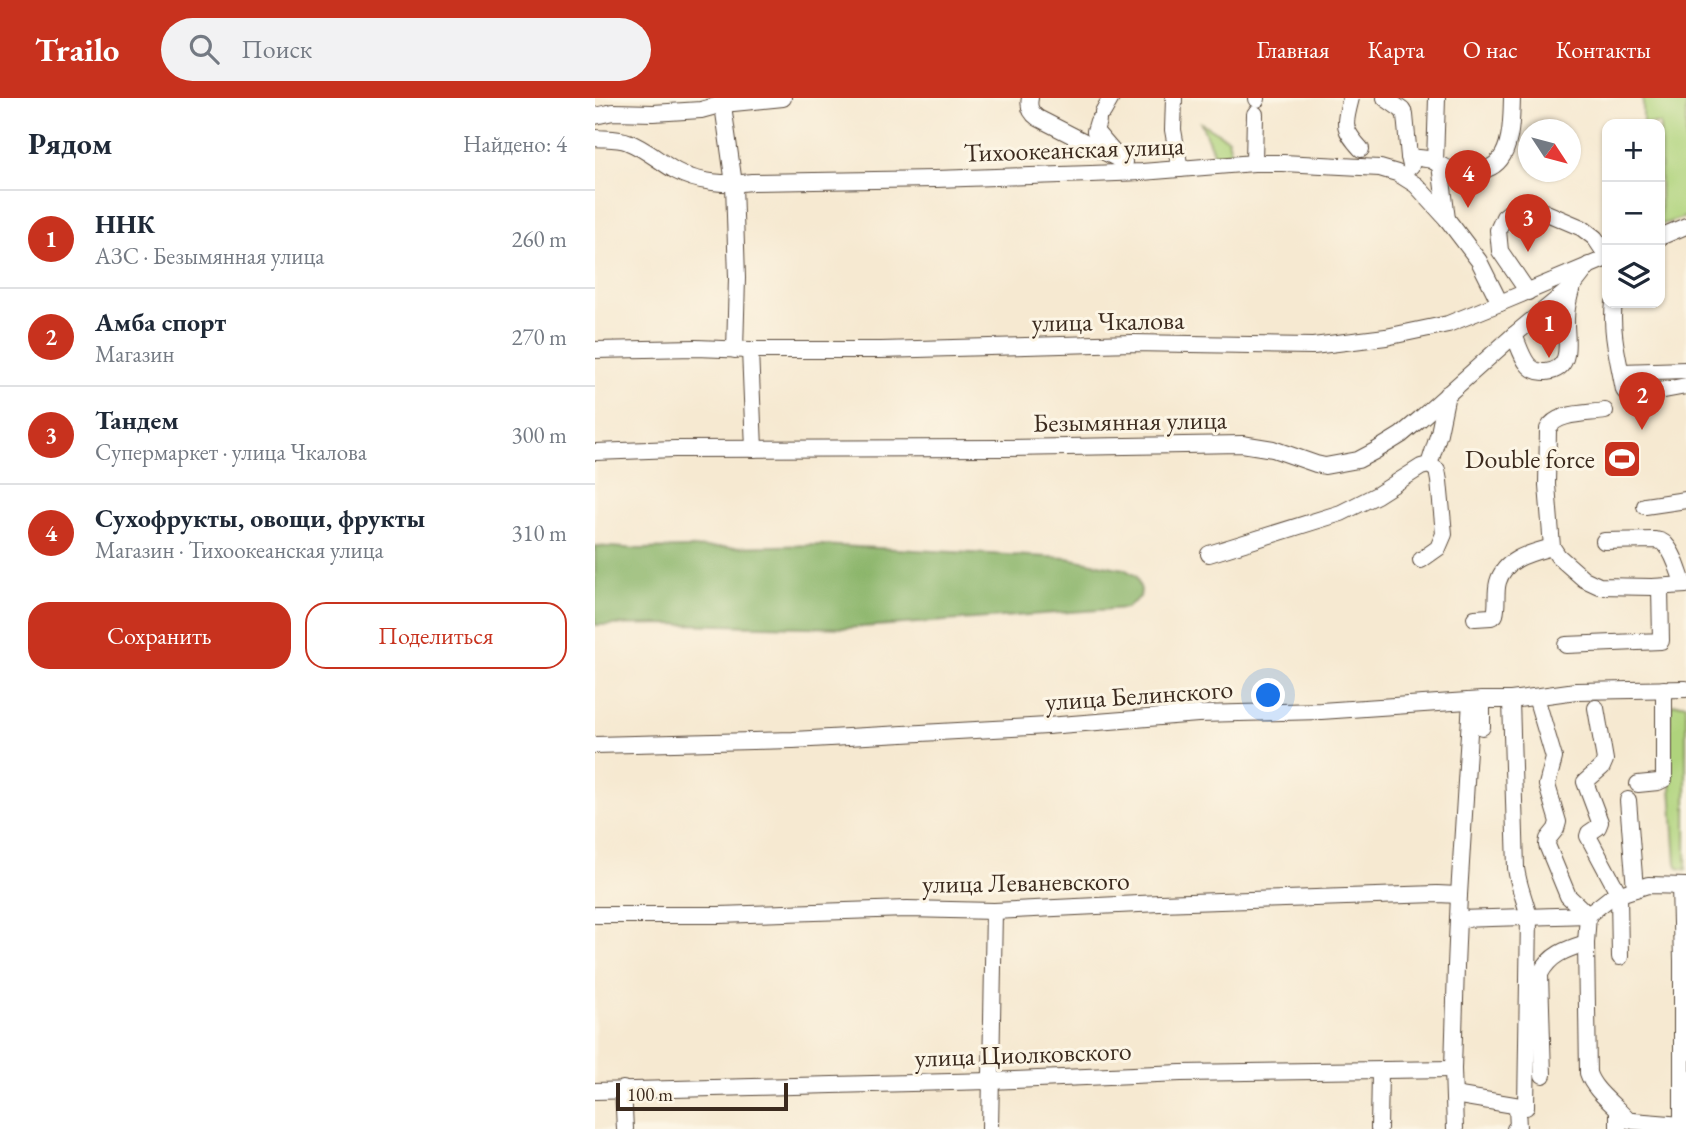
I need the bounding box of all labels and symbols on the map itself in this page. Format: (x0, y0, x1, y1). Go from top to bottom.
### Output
north arrow (1518, 119, 1581, 182)
street label: Тихоокеанская улица (963, 128, 1186, 170)
pin: 4 (1445, 150, 1491, 208)
pin: 3 (1505, 194, 1551, 252)
pin: 1 (1526, 300, 1572, 358)
street label: улица Чкалова (1031, 303, 1185, 339)
pin: 2 (1619, 372, 1665, 430)
street label: Безымянная улица (1033, 402, 1228, 440)
sports icon: Double force (1601, 438, 1643, 480)
place label: Double force (1465, 442, 1595, 476)
street label: улица Белинского (1044, 671, 1234, 719)
your location (1251, 678, 1285, 712)
street label: улица Леваневского (922, 863, 1130, 901)
street label: улица Циолковского (914, 1033, 1132, 1075)
scale bar (616, 1080, 787, 1112)

